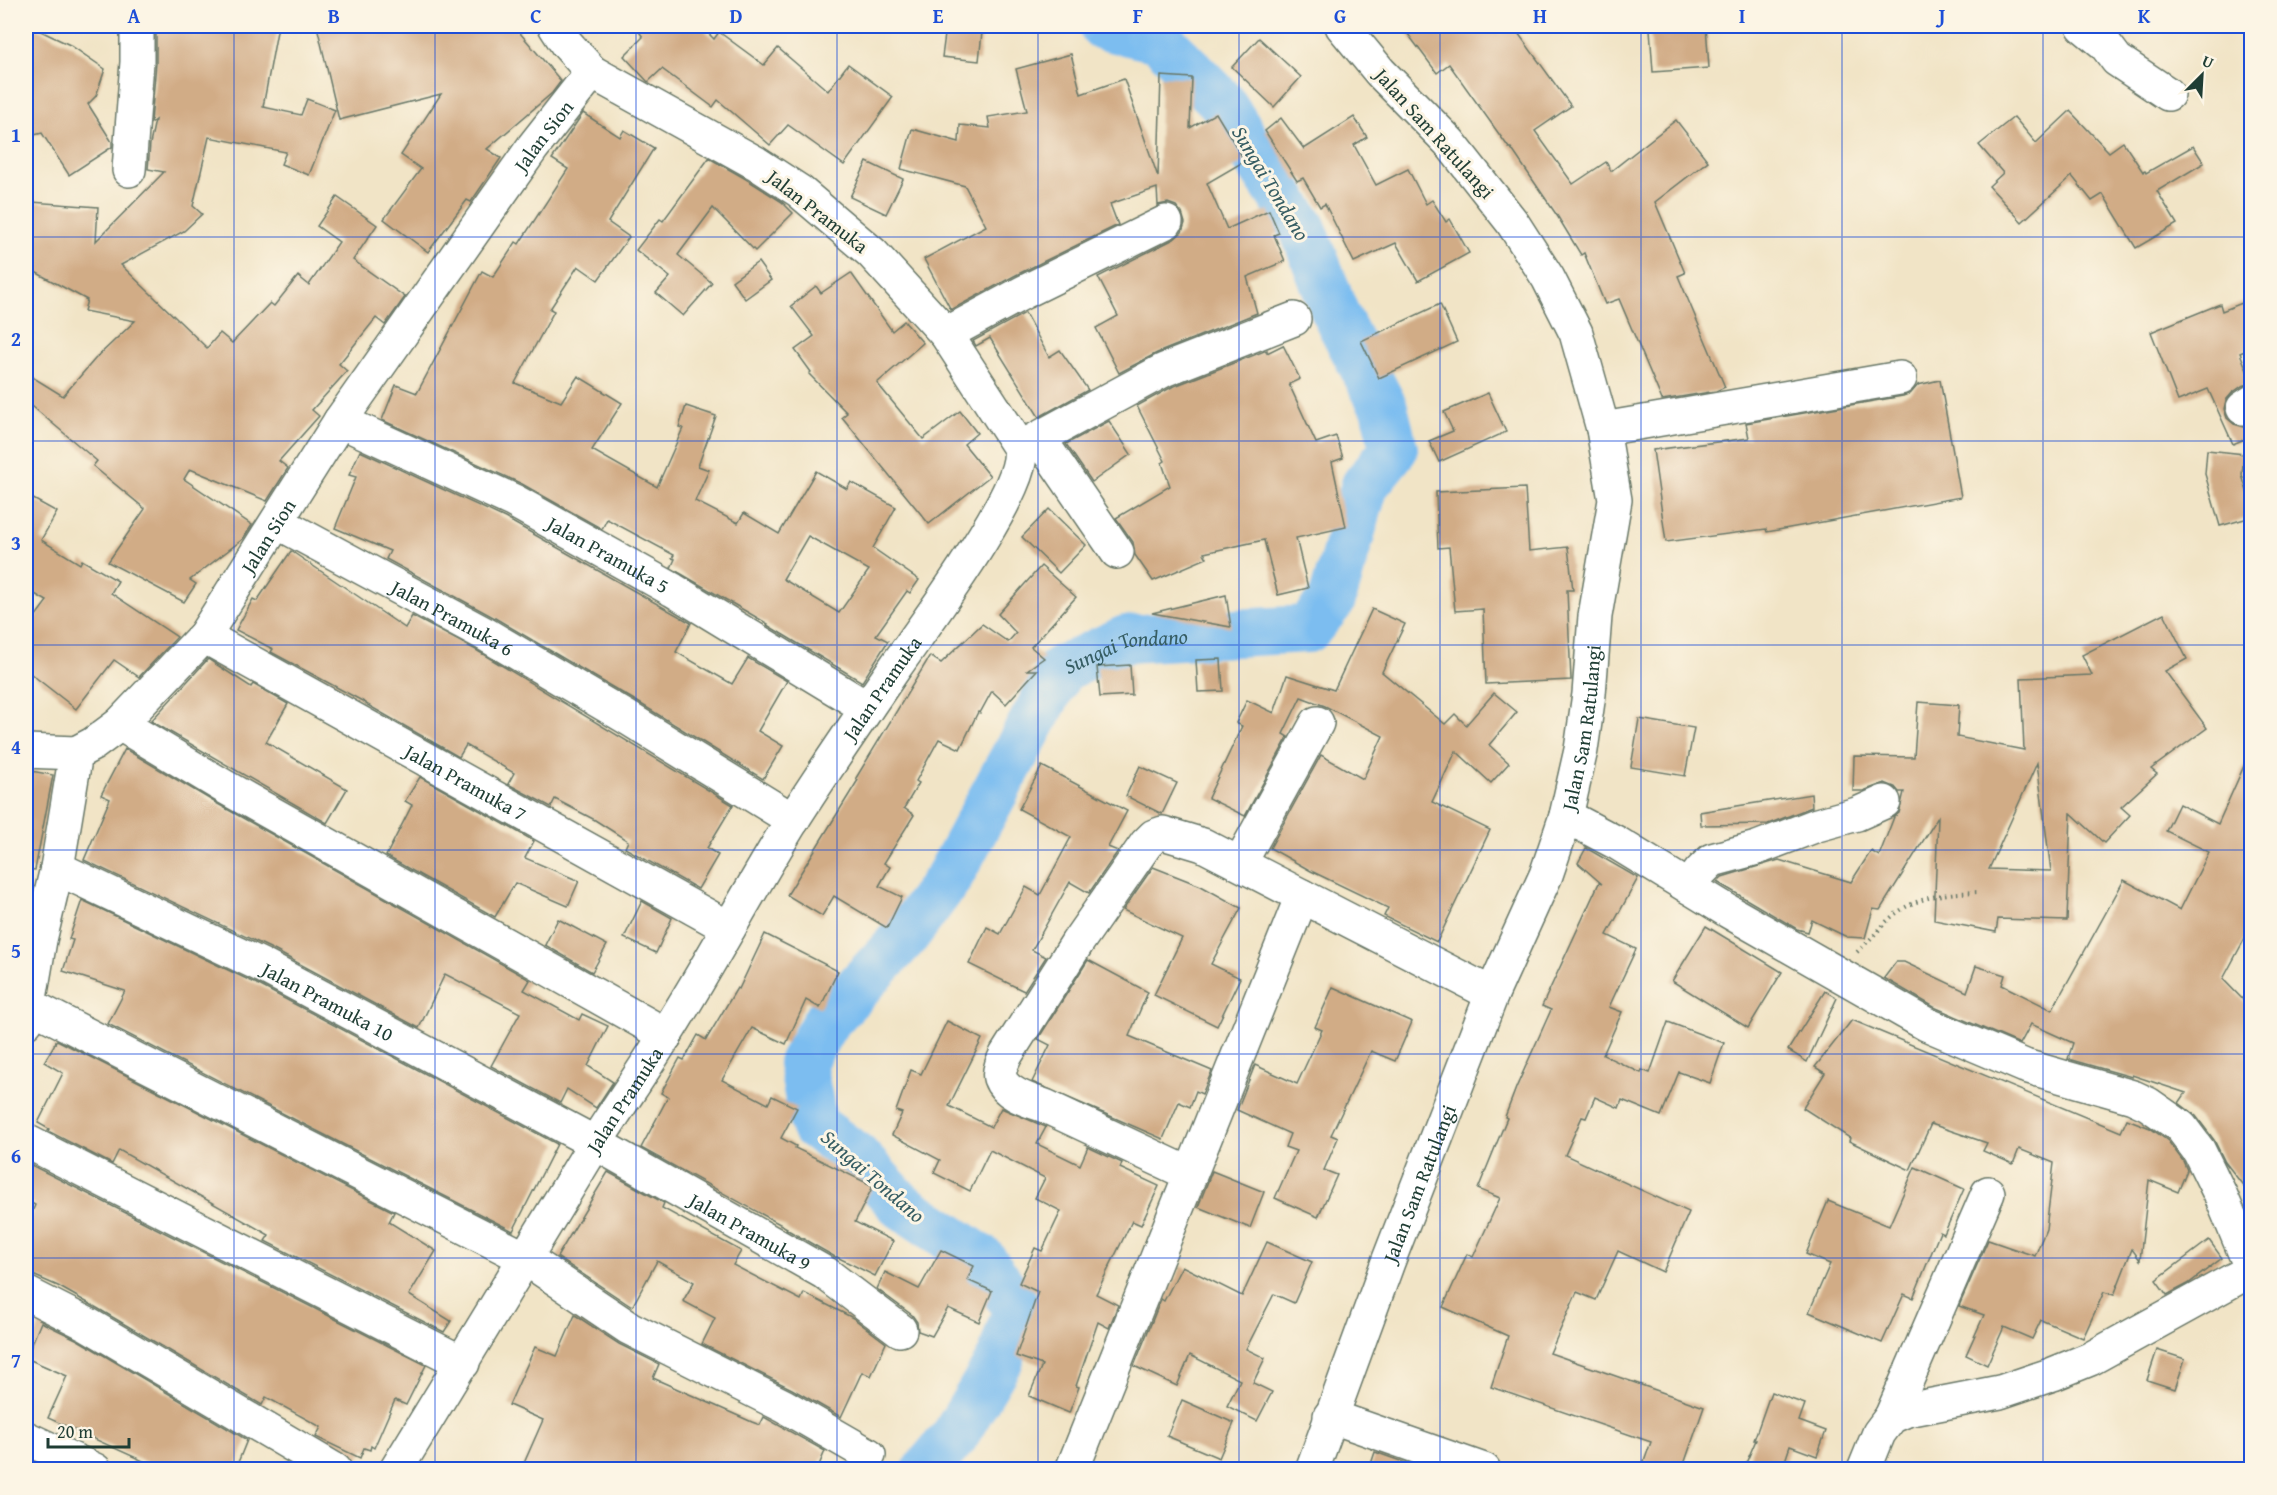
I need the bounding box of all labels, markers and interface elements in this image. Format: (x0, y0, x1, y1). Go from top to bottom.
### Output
text: A (128, 1, 141, 30)
text: B (328, 1, 340, 30)
text: C (530, 1, 542, 30)
text: D (729, 1, 743, 30)
text: E (933, 1, 944, 30)
text: F (1133, 1, 1143, 30)
text: G (1334, 1, 1346, 30)
text: H (1533, 1, 1547, 30)
text: I (1739, 1, 1745, 30)
text: J (1936, 1, 1946, 30)
text: K (2138, 1, 2151, 30)
north arrow (2172, 45, 2232, 105)
text: U (2198, 48, 2218, 75)
street label: Jalan Sam Ratulangi (1366, 59, 1502, 205)
street label: Jalan Sion (504, 93, 580, 179)
text: 1 (11, 120, 21, 149)
water label: Sungai Tondano (1224, 120, 1318, 246)
street label: Jalan Pramuka (759, 160, 875, 260)
text: 2 (11, 324, 21, 353)
street label: Jalan Sion (231, 493, 302, 581)
street label: Jalan Pramuka 5 (540, 507, 675, 600)
text: 3 (11, 528, 21, 557)
street label: Jalan Pramuka 6 (384, 570, 520, 663)
water label: Sungai Tondano (1058, 620, 1188, 681)
street label: Jalan Pramuka (833, 629, 928, 748)
street label: Jalan Sam Ratulangi (1553, 643, 1607, 816)
text: 4 (11, 732, 21, 761)
street label: Jalan Pramuka 7 (397, 735, 532, 827)
text: 5 (11, 936, 21, 965)
street label: Jalan Pramuka 10 (255, 952, 399, 1048)
street label: Jalan Pramuka (577, 1040, 670, 1161)
street label: Jalan Sam Ratulangi (1374, 1100, 1462, 1269)
water label: Sungai Tondano (814, 1122, 932, 1230)
text: 6 (11, 1141, 21, 1170)
street label: Jalan Pramuka 9 (682, 1183, 817, 1277)
text: 7 (11, 1345, 21, 1374)
scale bar (48, 1411, 129, 1449)
text: 20 m (57, 1418, 93, 1445)

